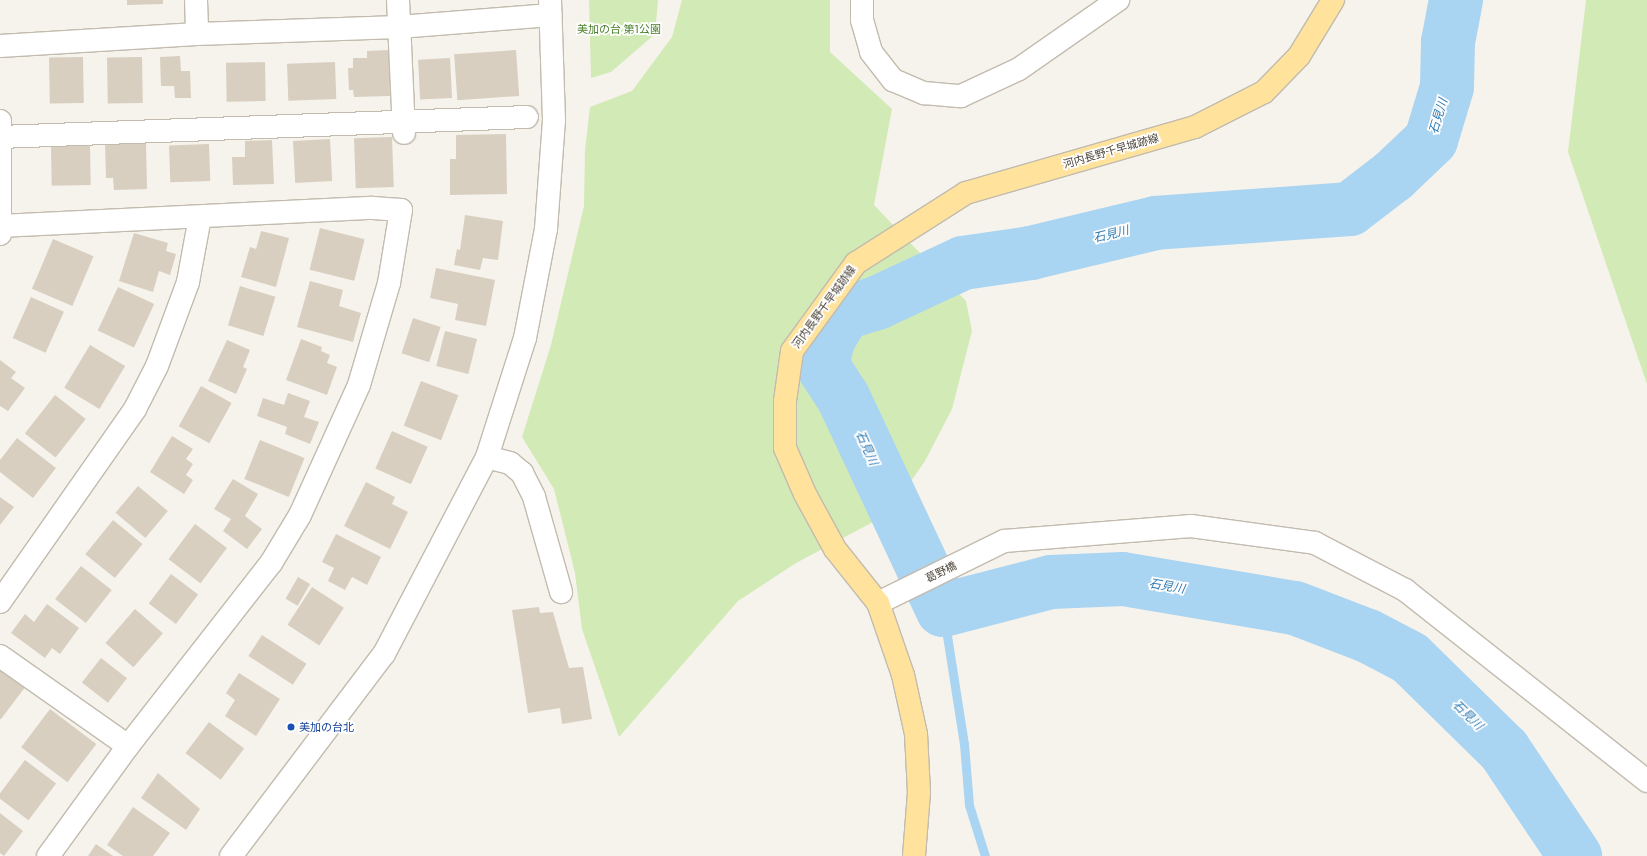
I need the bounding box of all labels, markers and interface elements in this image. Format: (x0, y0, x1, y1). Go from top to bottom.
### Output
park label: 美加の台 第1公園 (577, 22, 661, 36)
water label: 石見川 (1426, 97, 1450, 135)
street label: 河内長野千早城跡線 (1062, 131, 1160, 171)
water label: 石見川 (1092, 223, 1130, 245)
street label: 河内長野千早城跡線 (790, 263, 858, 351)
water label: 石見川 (853, 429, 881, 467)
street label: 葛野橋 (923, 559, 959, 585)
water label: 石見川 (1148, 576, 1186, 596)
water label: 石見川 (1450, 697, 1486, 733)
place label: 美加の台北 (299, 720, 354, 734)
marker: 美加の台北 (286, 722, 296, 732)

